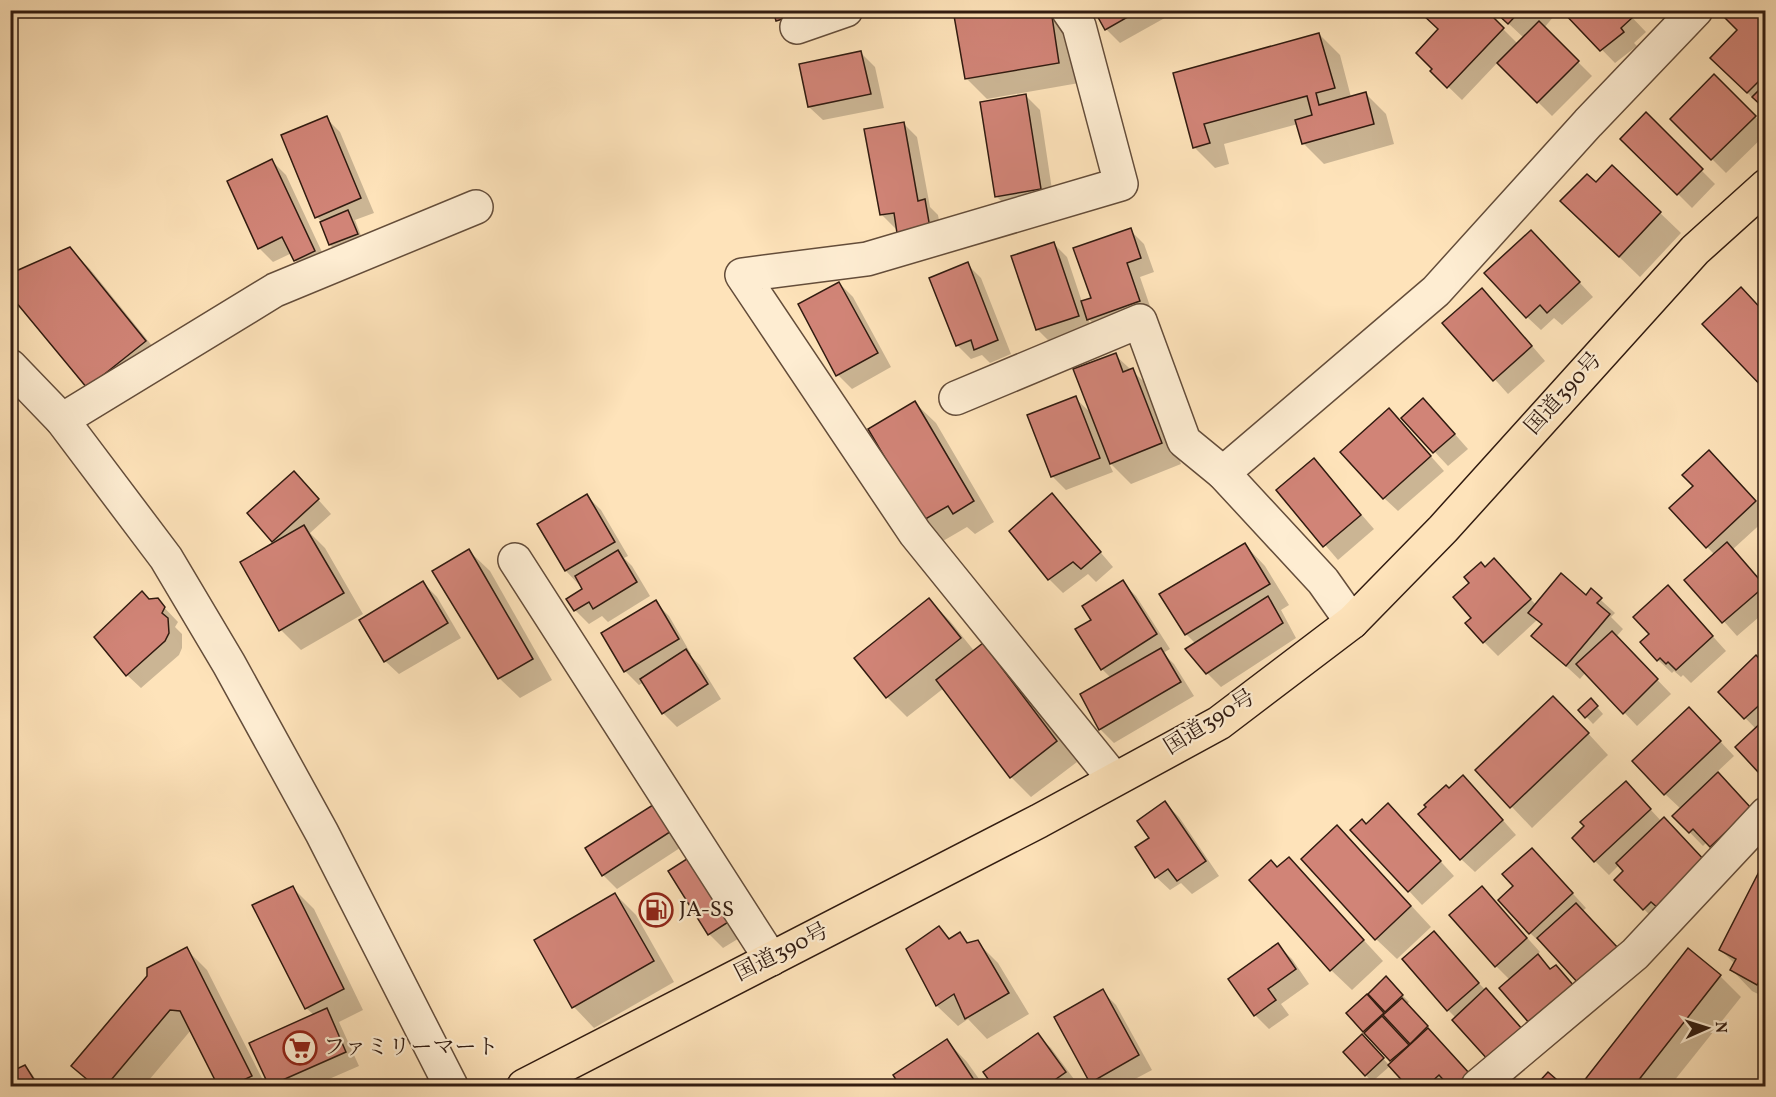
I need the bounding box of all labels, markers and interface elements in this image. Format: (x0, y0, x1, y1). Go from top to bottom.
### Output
street label: 国道390号 (1518, 346, 1610, 442)
street label: 国道390号 (1159, 683, 1261, 763)
fuel station icon: JA-SS (638, 892, 674, 928)
place label: JA-SS (679, 895, 734, 926)
street label: 国道390号 (730, 916, 834, 990)
north arrow (1677, 998, 1737, 1058)
text: N (1709, 1021, 1731, 1034)
supermarket icon: ファミリーマート (282, 1030, 318, 1066)
place label: ファミリーマート (323, 1033, 499, 1064)

